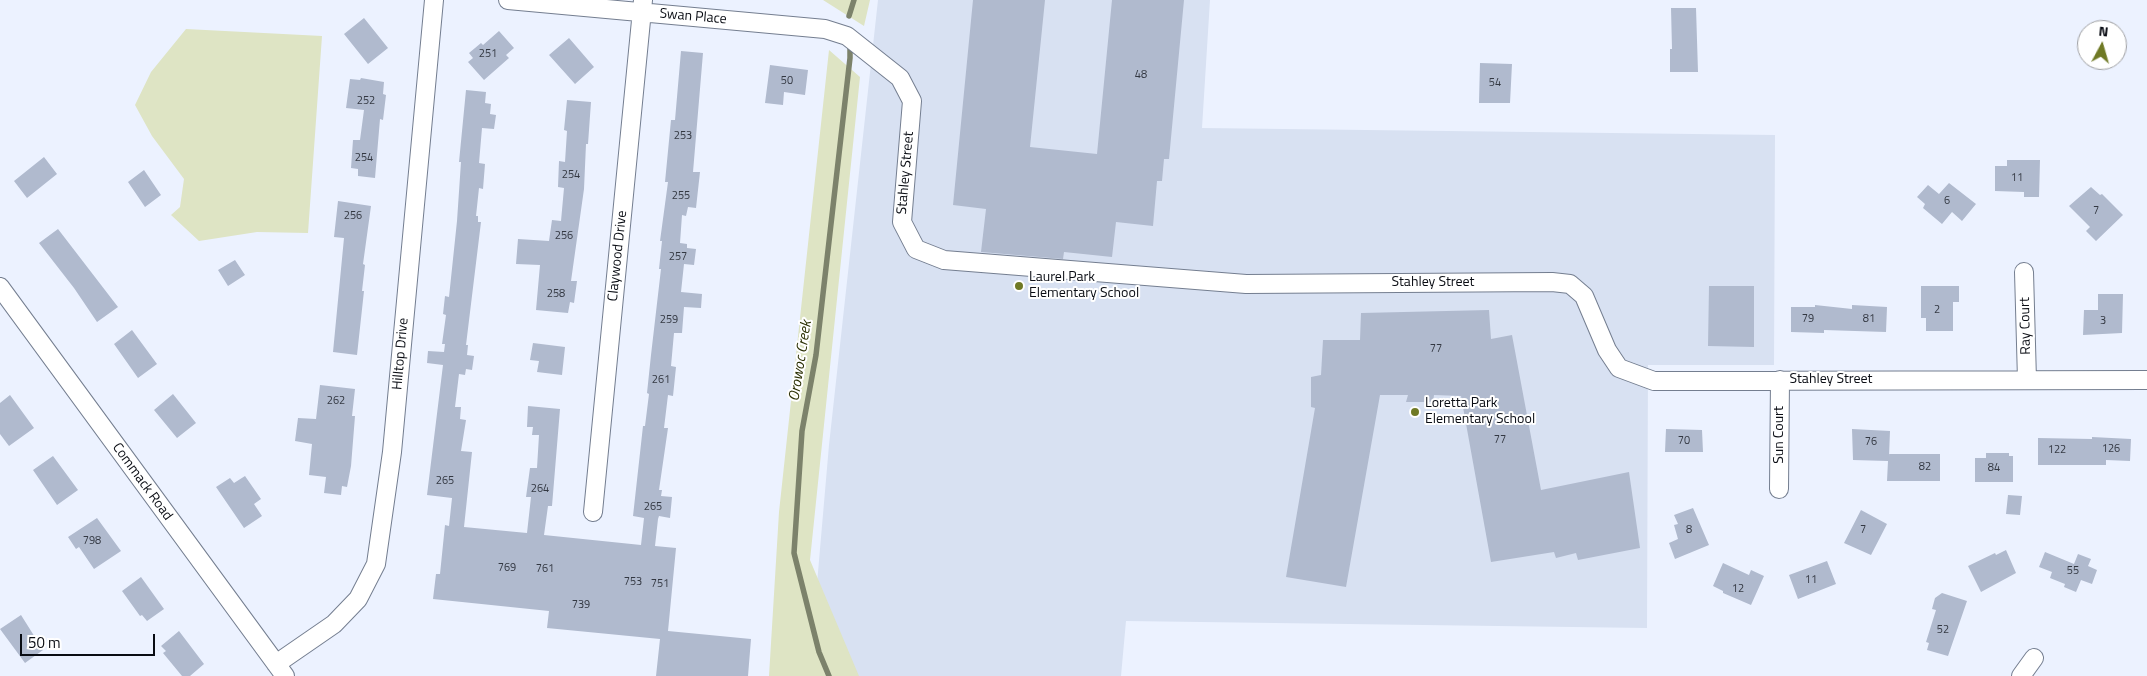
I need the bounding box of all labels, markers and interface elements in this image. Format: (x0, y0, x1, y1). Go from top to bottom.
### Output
street label: Swan Place (659, 6, 727, 28)
north arrow (2077, 20, 2127, 70)
text: N (2098, 20, 2109, 42)
house number: 251 (479, 47, 497, 61)
house number: 48 (1135, 68, 1147, 82)
house number: 50 (781, 74, 793, 88)
house number: 54 (1489, 76, 1501, 90)
house number: 252 (357, 94, 375, 108)
house number: 253 (674, 129, 692, 143)
street label: Stahley Street (894, 131, 918, 215)
house number: 254 (355, 151, 373, 165)
house number: 254 (562, 168, 580, 182)
house number: 11 (2011, 171, 2023, 185)
house number: 255 (672, 189, 690, 203)
house number: 6 (1944, 194, 1950, 208)
house number: 7 (2093, 204, 2099, 218)
house number: 256 (344, 209, 362, 223)
street label: Claywood Drive (605, 210, 631, 302)
house number: 256 (555, 229, 573, 243)
house number: 257 (669, 250, 687, 264)
place label: Laurel Park Elementary School (1029, 270, 1139, 302)
street label: Stahley Street (1391, 275, 1475, 291)
marker: Laurel Park Elementary School (1013, 280, 1025, 292)
house number: 258 (547, 287, 565, 301)
street label: Ray Court (2017, 297, 2035, 355)
house number: 2 (1934, 303, 1940, 317)
house number: 79 (1802, 312, 1814, 326)
house number: 81 (1863, 312, 1875, 326)
house number: 259 (660, 313, 678, 327)
house number: 3 (2100, 314, 2106, 328)
street label: Hilltop Drive (389, 317, 413, 391)
water label: Orowoc Creek (786, 319, 816, 403)
house number: 77 (1430, 342, 1442, 356)
street label: Stahley Street (1789, 372, 1873, 388)
house number: 261 (652, 373, 670, 387)
house number: 262 (327, 394, 345, 408)
place label: Loretta Park Elementary School (1425, 396, 1535, 428)
marker: Loretta Park Elementary School (1409, 406, 1421, 418)
street label: Sun Court (1772, 406, 1788, 464)
house number: 77 (1494, 433, 1506, 447)
house number: 70 (1678, 434, 1690, 448)
house number: 76 (1865, 435, 1877, 449)
street label: Commack Road (108, 440, 176, 524)
house number: 126 (2102, 442, 2120, 456)
house number: 122 (2048, 443, 2066, 457)
house number: 82 (1919, 460, 1931, 474)
house number: 84 (1988, 461, 2000, 475)
house number: 265 (436, 474, 454, 488)
house number: 264 (531, 482, 549, 496)
house number: 265 (644, 500, 662, 514)
house number: 8 (1686, 523, 1692, 537)
house number: 7 (1860, 523, 1866, 537)
house number: 798 (83, 534, 101, 548)
house number: 769 (498, 561, 516, 575)
house number: 761 (536, 562, 554, 576)
house number: 55 (2067, 564, 2079, 578)
house number: 11 (1805, 573, 1817, 587)
house number: 753 (624, 575, 642, 589)
house number: 751 (651, 577, 669, 591)
house number: 12 (1732, 582, 1744, 596)
house number: 739 (572, 598, 590, 612)
house number: 52 (1937, 623, 1949, 637)
scale bar (22, 624, 158, 656)
text: 50 m (28, 631, 61, 654)

